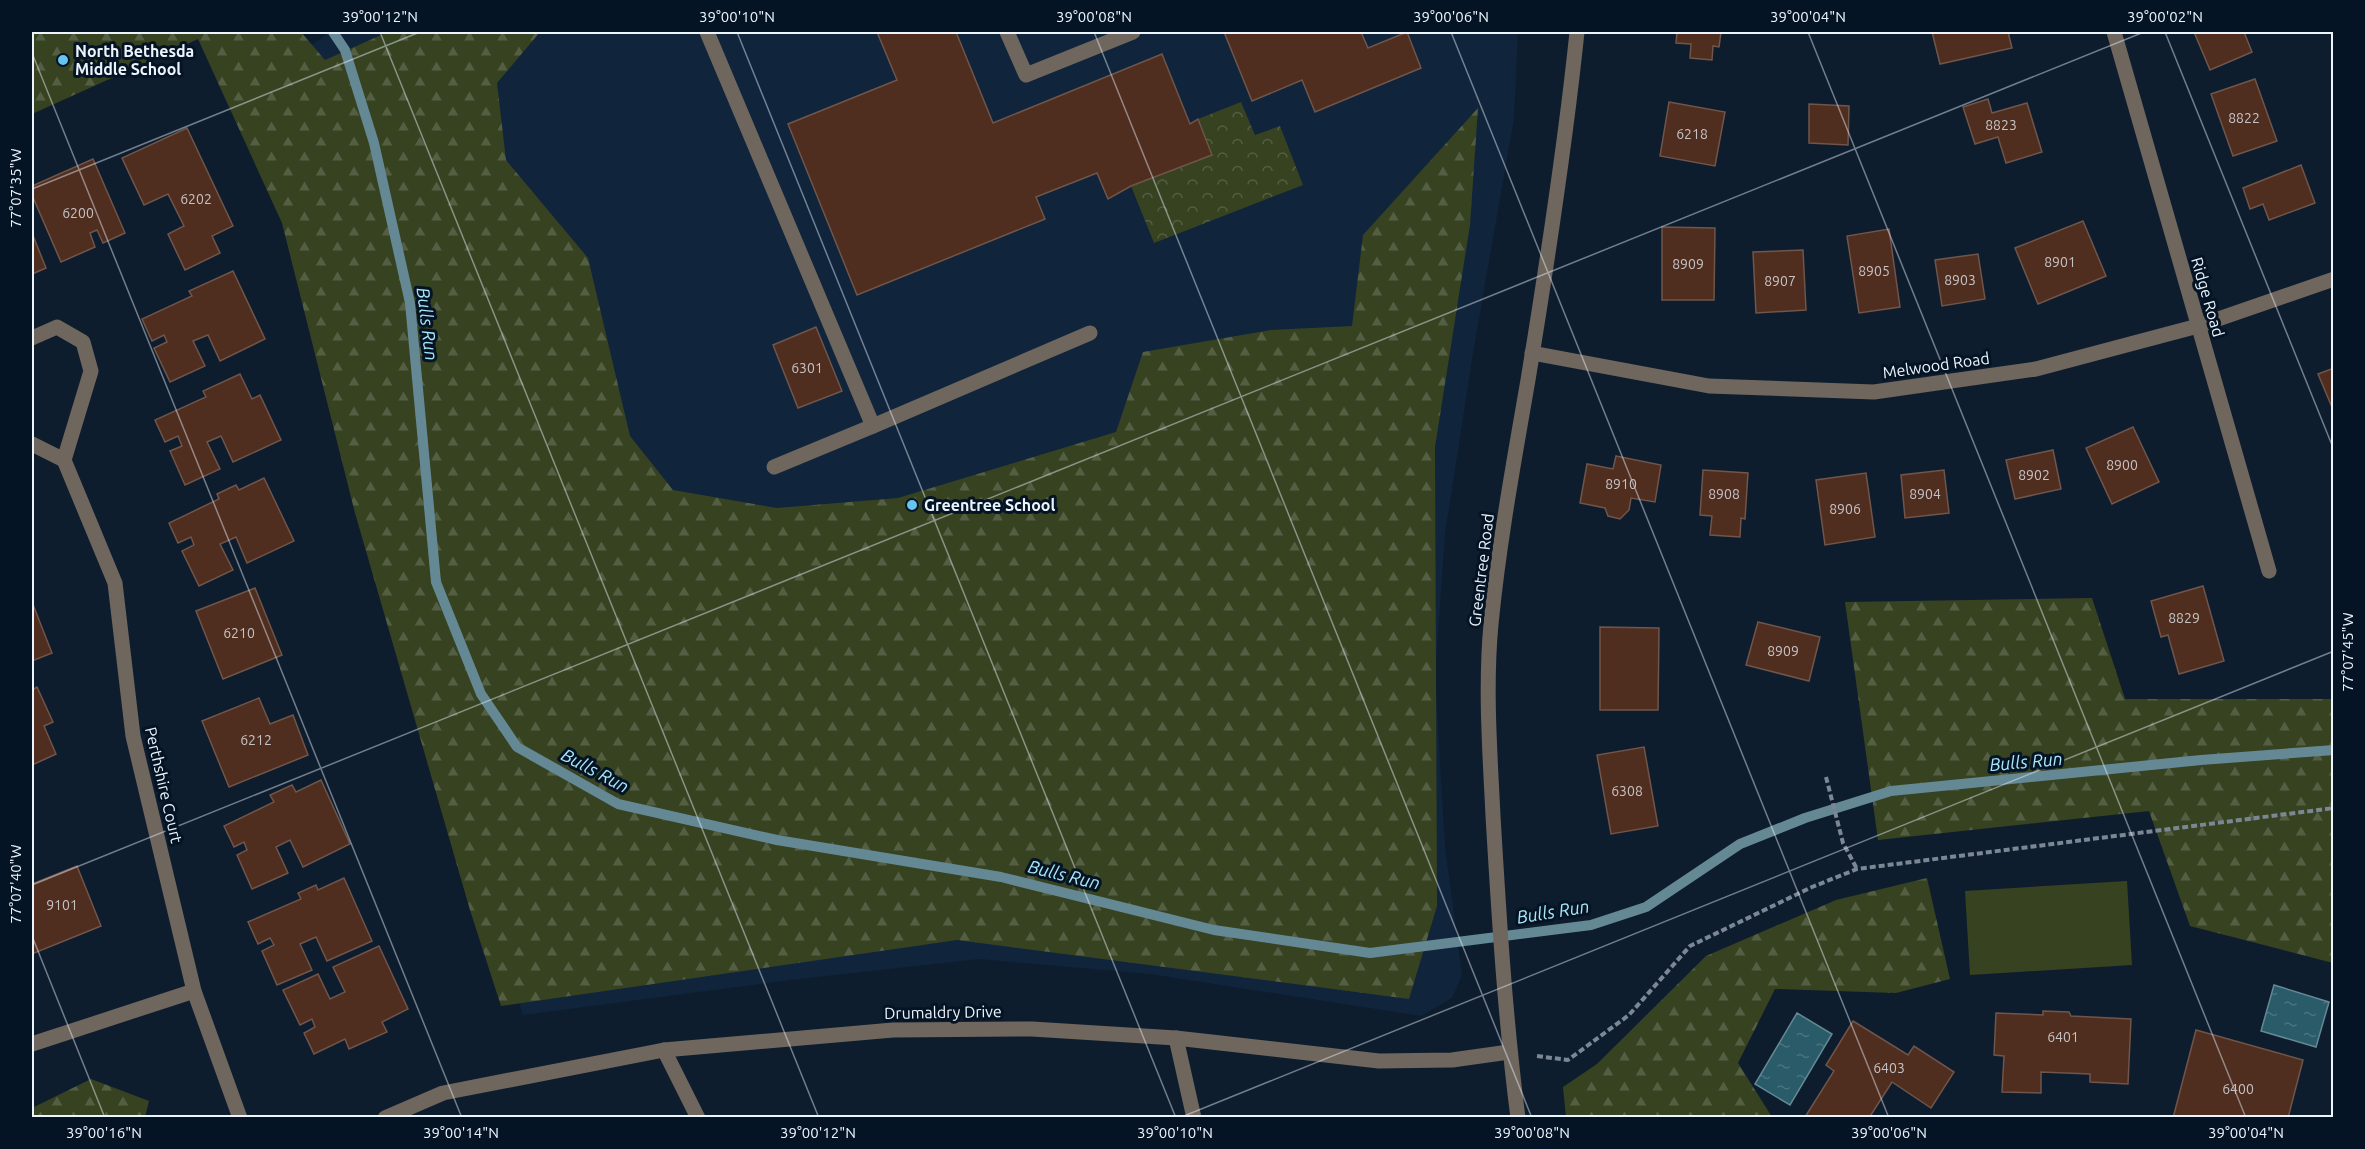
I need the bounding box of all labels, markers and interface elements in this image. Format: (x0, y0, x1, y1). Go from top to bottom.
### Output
text: 39°00'12"N (342, 8, 418, 25)
text: 39°00'10"N (699, 8, 775, 25)
text: 39°00'08"N (1056, 8, 1132, 25)
text: 39°00'06"N (1413, 8, 1489, 25)
text: 39°00'04"N (1770, 8, 1846, 25)
text: 39°00'02"N (2127, 8, 2203, 25)
place label: North Bethesda Middle School (75, 42, 194, 78)
marker: North Bethesda Middle School (56, 53, 70, 67)
house number: 8822 (2228, 110, 2260, 126)
house number: 8823 (1985, 117, 2017, 133)
house number: 6218 (1676, 126, 1708, 142)
text: 77°07'35"W (7, 148, 24, 228)
house number: 6202 (180, 191, 212, 207)
house number: 6200 (62, 205, 94, 221)
house number: 8901 (2044, 254, 2076, 270)
street label: Ridge Road (2188, 255, 2228, 339)
house number: 8909 (1672, 256, 1704, 272)
house number: 8905 (1858, 263, 1890, 279)
house number: 8903 (1944, 272, 1976, 288)
house number: 8907 (1764, 273, 1796, 289)
water label: Bulls Run (414, 286, 442, 362)
street label: Melwood Road (1881, 349, 1991, 381)
house number: 6301 (791, 360, 823, 376)
house number: 8900 (2106, 457, 2138, 473)
house number: 8902 (2018, 467, 2050, 483)
house number: 8910 (1605, 476, 1637, 492)
house number: 8908 (1708, 486, 1740, 502)
house number: 8904 (1909, 486, 1941, 502)
place label: Greentree School (924, 496, 1055, 514)
marker: Greentree School (905, 498, 919, 512)
house number: 8906 (1829, 501, 1861, 517)
street label: Greentree Road (1465, 512, 1497, 628)
house number: 8829 (2168, 610, 2200, 626)
text: 77°07'45"W (2339, 612, 2356, 692)
house number: 6210 (223, 625, 255, 641)
house number: 8909 (1767, 643, 1799, 659)
street label: Perthshire Court (142, 725, 186, 846)
house number: 6212 (240, 732, 272, 748)
water label: Bulls Run (558, 744, 633, 796)
water label: Bulls Run (1988, 748, 2063, 774)
house number: 6308 (1611, 783, 1643, 799)
text: 77°07'40"W (7, 844, 24, 924)
water label: Bulls Run (1026, 855, 1102, 893)
water label: Bulls Run (1515, 895, 1591, 927)
house number: 9101 (46, 897, 78, 913)
street label: Drumaldry Drive (884, 1002, 1002, 1022)
house number: 6401 (2047, 1029, 2079, 1045)
house number: 6403 (1873, 1060, 1905, 1076)
house number: 6400 (2222, 1081, 2254, 1097)
text: 39°00'16"N (66, 1124, 142, 1141)
text: 39°00'14"N (423, 1124, 499, 1141)
text: 39°00'12"N (780, 1124, 856, 1141)
text: 39°00'10"N (1137, 1124, 1213, 1141)
text: 39°00'08"N (1494, 1124, 1570, 1141)
text: 39°00'06"N (1851, 1124, 1927, 1141)
text: 39°00'04"N (2208, 1124, 2284, 1141)

